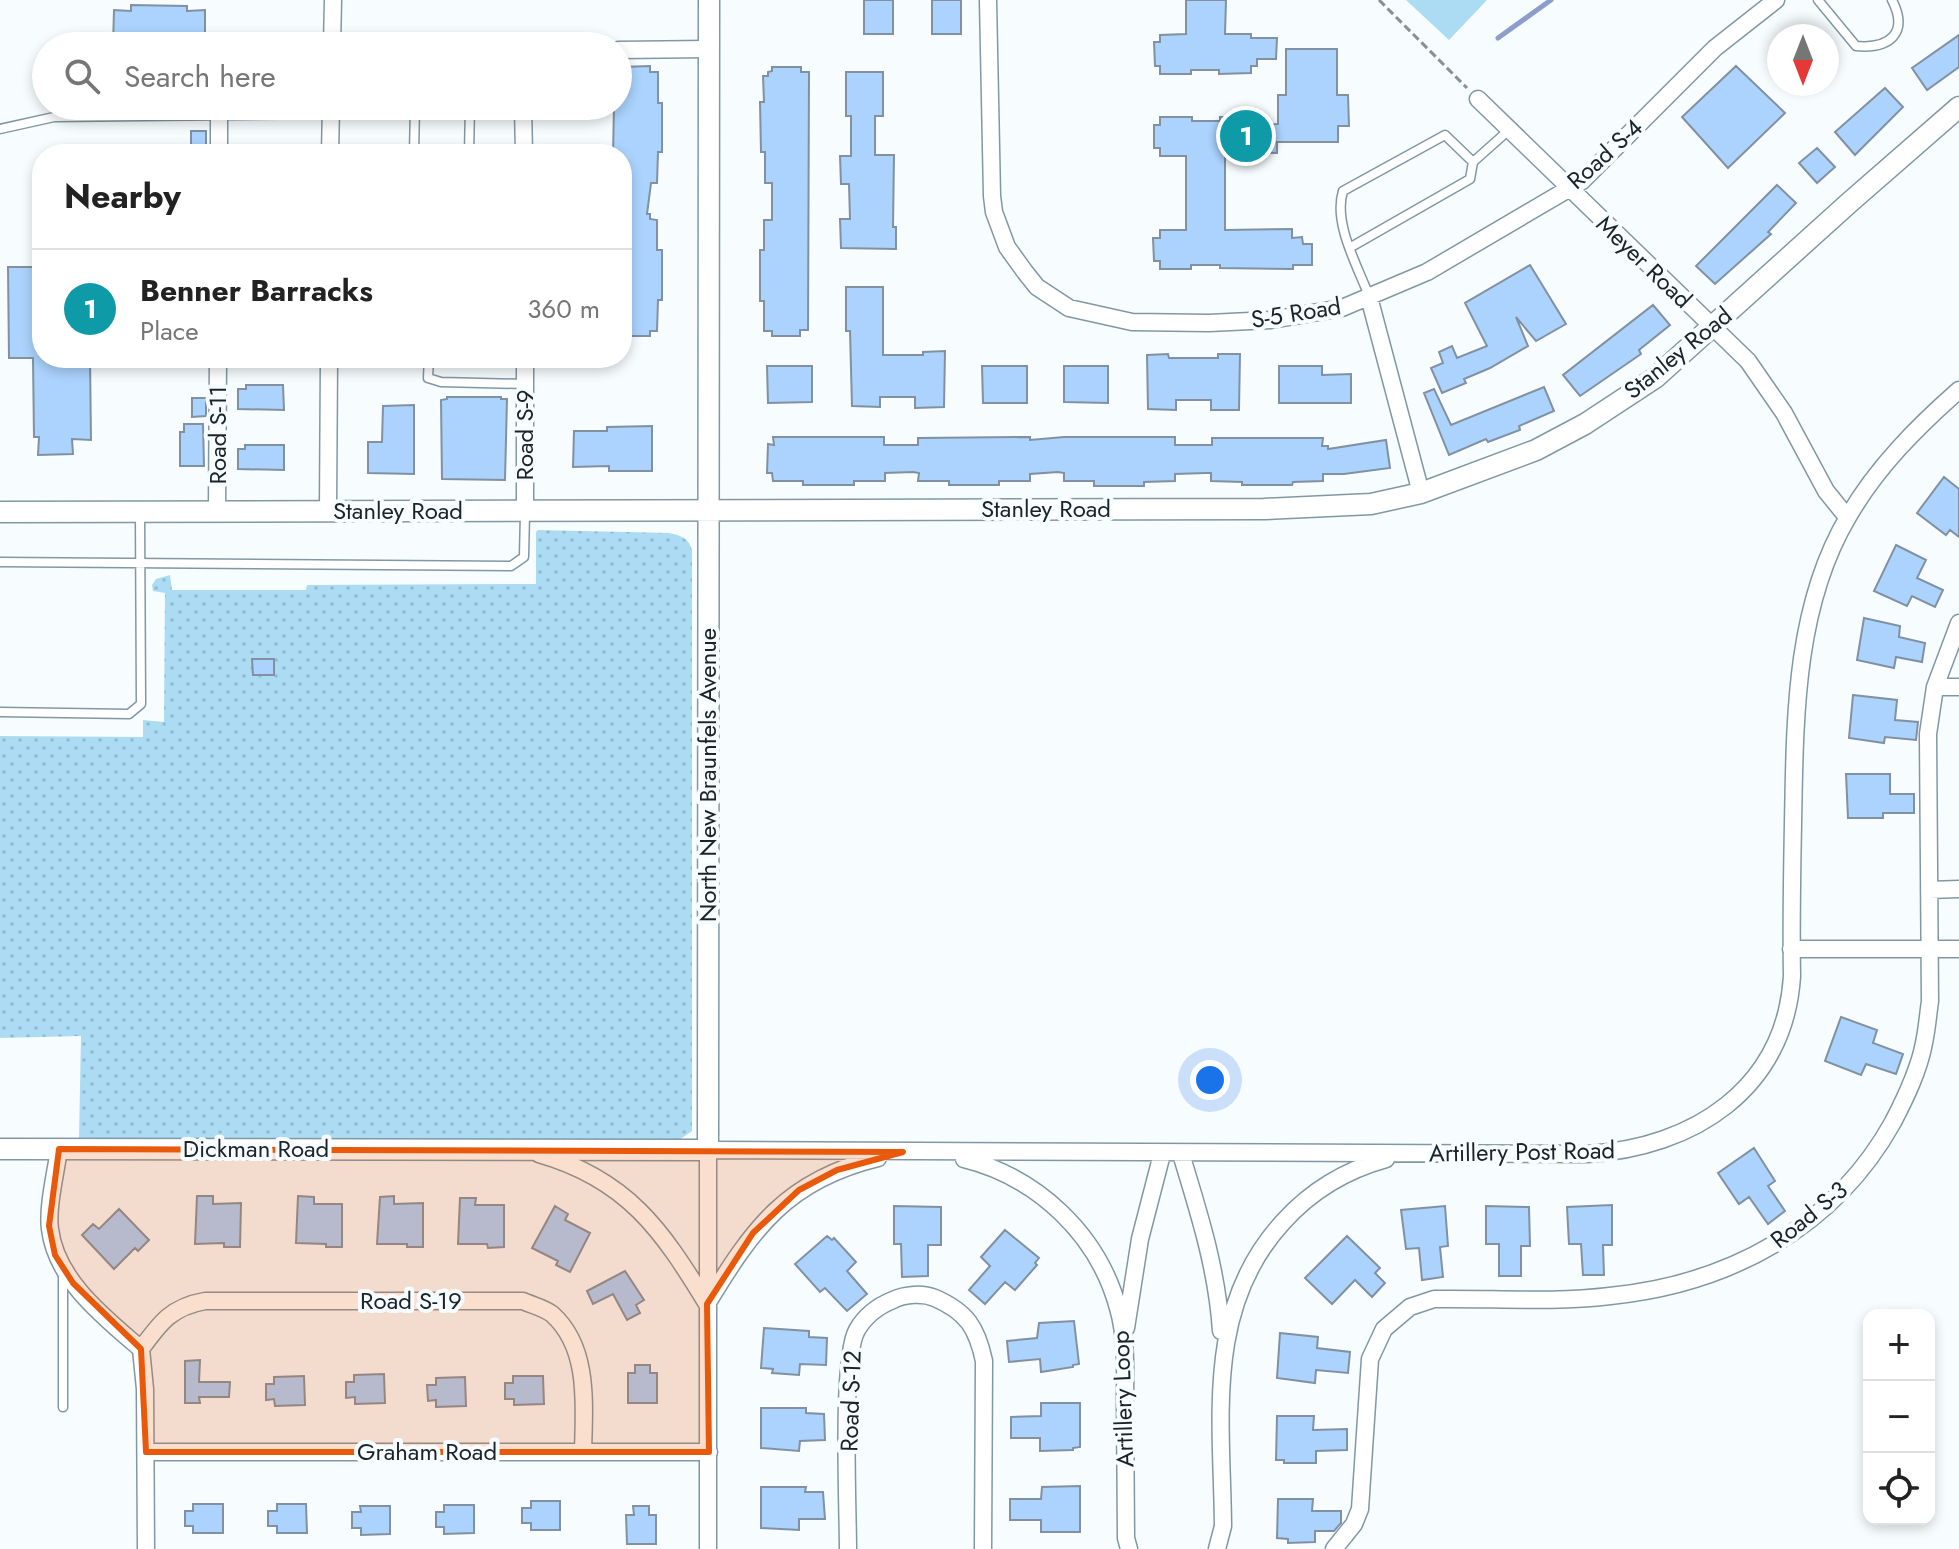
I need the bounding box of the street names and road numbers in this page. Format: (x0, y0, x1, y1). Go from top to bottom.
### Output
street label: Road S-4 (1559, 110, 1650, 197)
street label: Meyer Road (1589, 207, 1700, 316)
street label: S-5 Road (1248, 288, 1343, 337)
street label: Stanley Road (1616, 298, 1739, 407)
street label: Road S-11 (200, 386, 235, 484)
street label: Road S-9 (507, 390, 542, 480)
street label: Stanley Road (981, 491, 1111, 526)
street label: Stanley Road (333, 493, 463, 528)
street label: North New Braunfels Avenue (690, 628, 725, 922)
street label: Dickman Road (183, 1131, 329, 1166)
street label: Artillery Post Road (1429, 1132, 1615, 1171)
street label: Road S-3 (1763, 1173, 1855, 1257)
street label: Road S-19 (360, 1283, 462, 1318)
street label: Artillery Loop (1103, 1330, 1142, 1468)
street label: Road S-12 (831, 1350, 870, 1452)
street label: Graham Road (357, 1434, 497, 1469)

